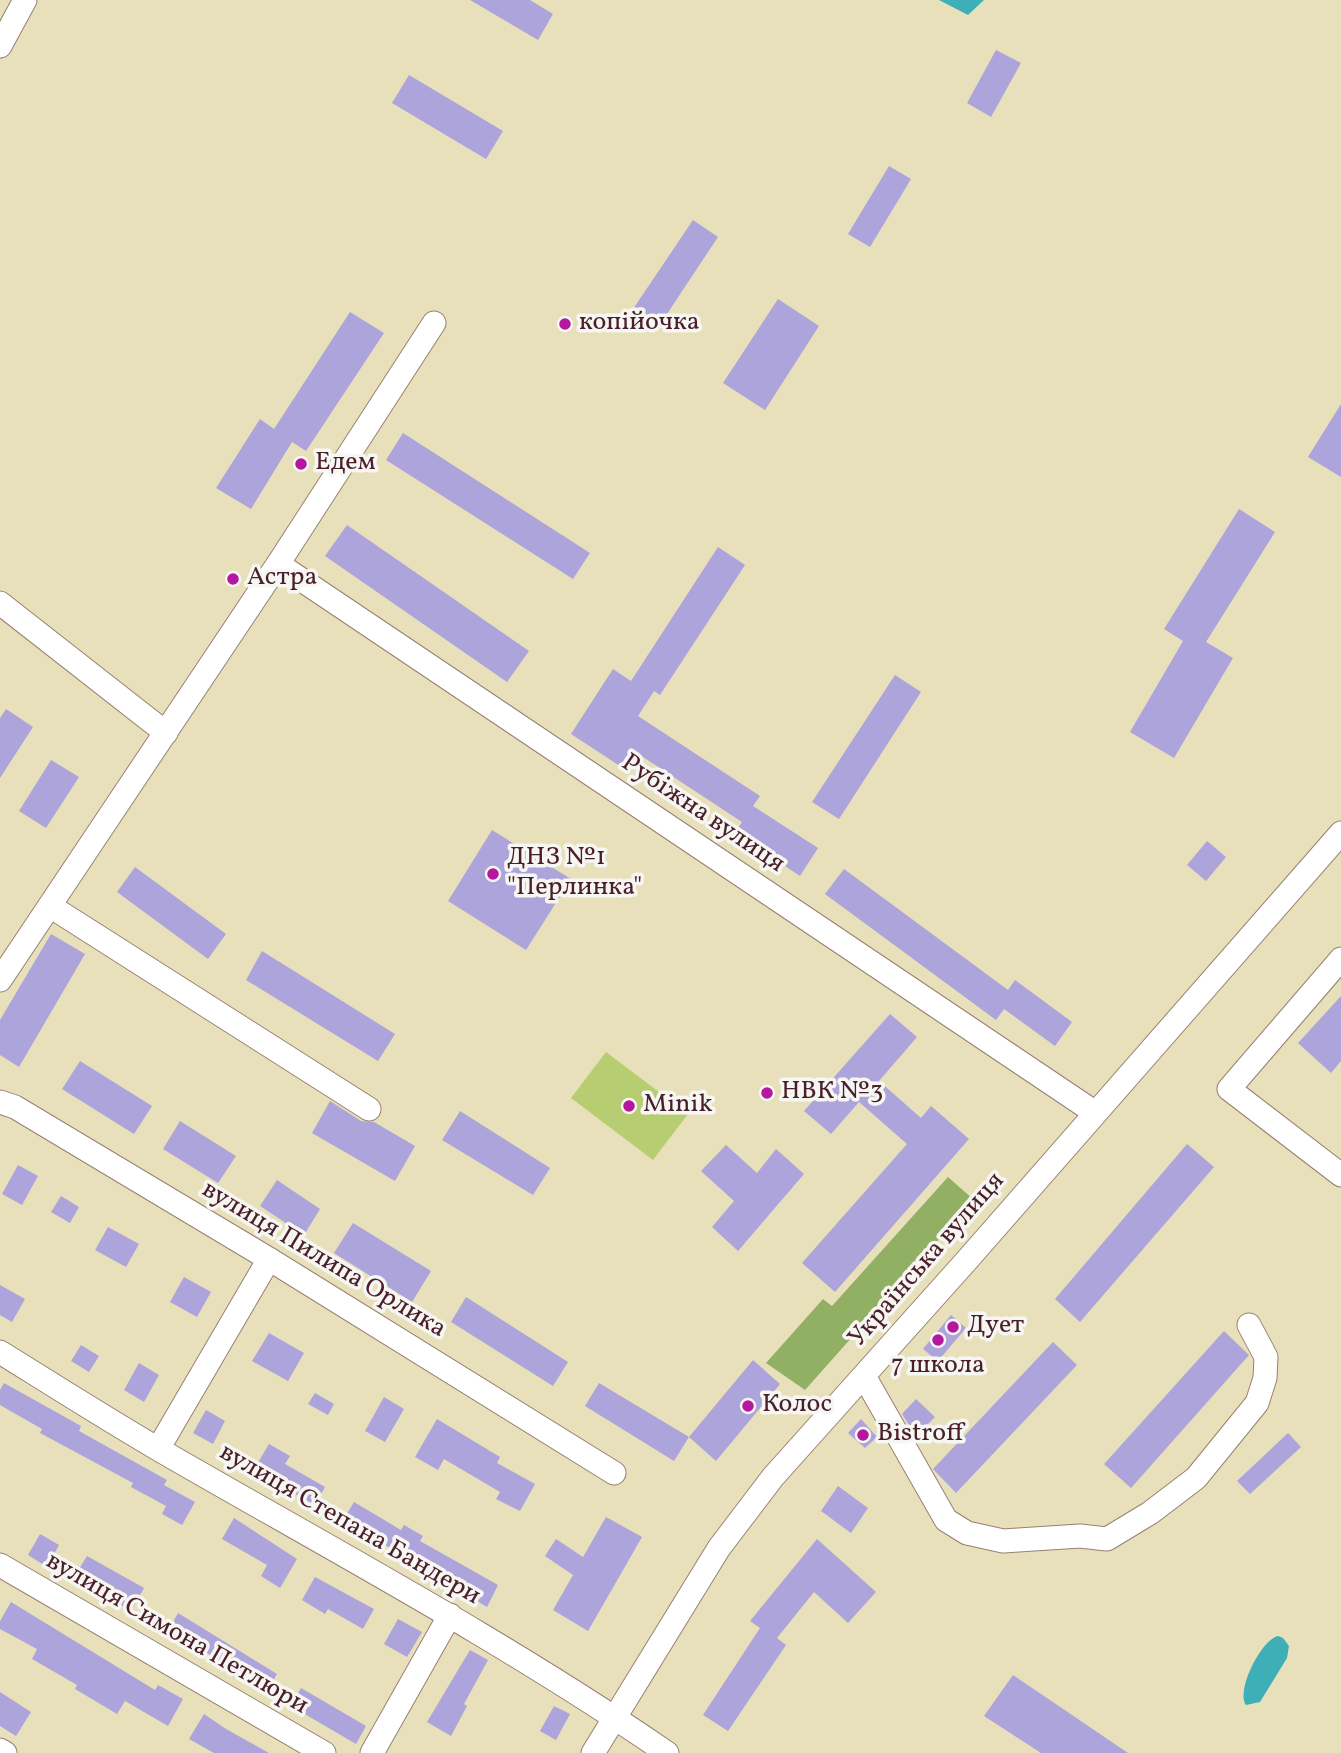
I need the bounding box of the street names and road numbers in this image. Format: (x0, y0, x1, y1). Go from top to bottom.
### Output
street label: Рубіжна вулиця (614, 749, 790, 881)
street label: Українська вулиця (843, 1167, 1013, 1355)
street label: вулиця Пилипа Орлика (195, 1176, 451, 1346)
street label: вулиця Степана Бандери (213, 1438, 485, 1614)
street label: вулиця Симона Петлюри (39, 1547, 313, 1723)

